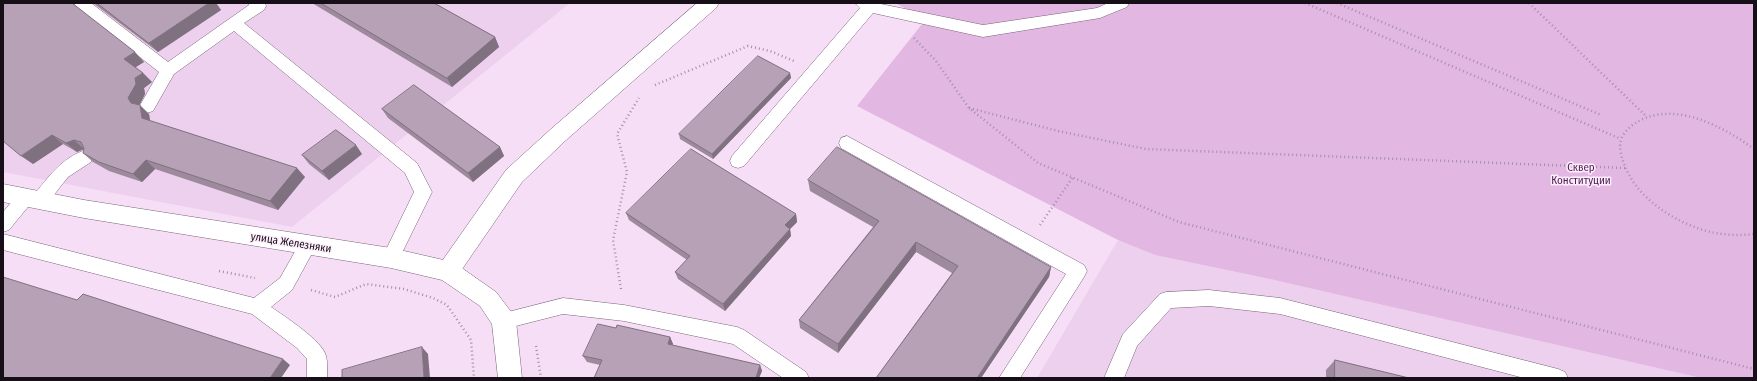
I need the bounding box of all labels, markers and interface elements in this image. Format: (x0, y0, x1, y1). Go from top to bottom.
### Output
park label: Сквер Конституции (1551, 161, 1611, 187)
street label: улица Железняки (250, 230, 332, 256)

